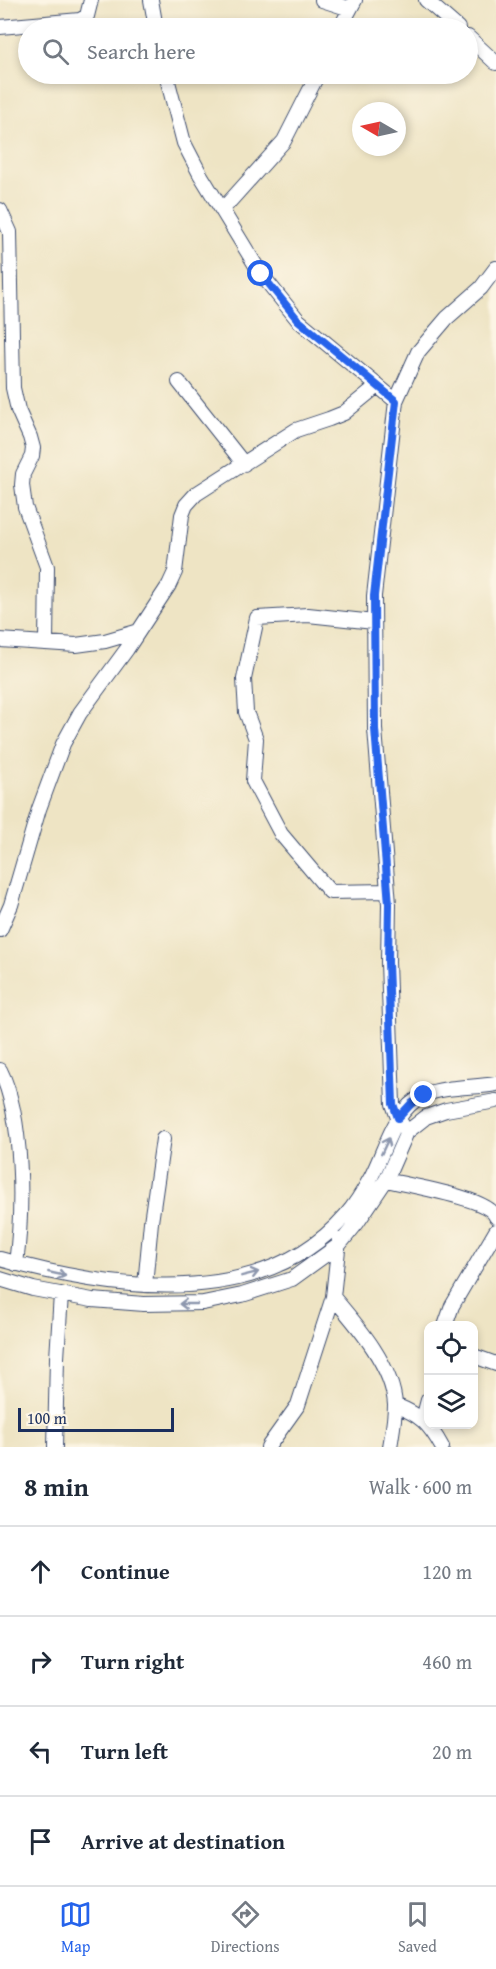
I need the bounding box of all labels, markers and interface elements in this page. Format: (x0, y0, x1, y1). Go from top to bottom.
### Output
search box (18, 18, 478, 84)
icon: search (39, 35, 72, 68)
text: Search here (87, 35, 196, 67)
north arrow (352, 102, 406, 156)
route start (247, 260, 273, 286)
route end (410, 1081, 436, 1107)
one-way arrow (380, 1137, 392, 1155)
one-way arrow (240, 1267, 259, 1279)
one-way arrow (47, 1268, 66, 1280)
one-way arrow (178, 1298, 198, 1309)
map controls (424, 1321, 478, 1429)
button: locate (424, 1321, 478, 1375)
button: layers (424, 1375, 478, 1429)
scale bar (18, 1405, 174, 1432)
text: 100 m (27, 1406, 67, 1430)
text: 8 min (24, 1467, 89, 1506)
text: Walk · 600 m (369, 1472, 472, 1501)
icon: ahead (24, 1555, 57, 1588)
text: Continue (81, 1555, 170, 1587)
text: 120 m (422, 1557, 472, 1586)
icon: right (24, 1645, 57, 1678)
text: Turn right (81, 1645, 184, 1677)
text: 460 m (422, 1647, 472, 1676)
icon: left (24, 1735, 57, 1768)
text: Turn left (81, 1735, 168, 1767)
text: 20 m (432, 1737, 472, 1766)
icon: arrive (24, 1825, 57, 1858)
text: Arrive at destination (81, 1825, 285, 1857)
tab: Map (59, 1898, 92, 1958)
tab: Directions (211, 1898, 280, 1958)
tab: Saved (398, 1898, 437, 1958)

